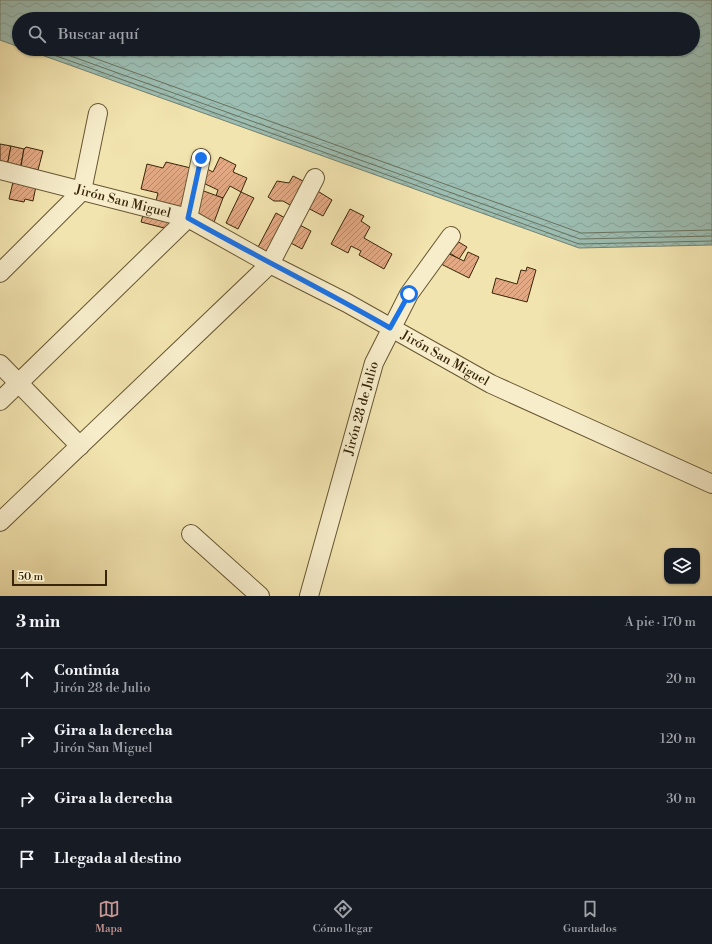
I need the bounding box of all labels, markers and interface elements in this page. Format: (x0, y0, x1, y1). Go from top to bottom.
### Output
search box (12, 12, 700, 56)
icon: search (26, 23, 48, 45)
text: Buscar aquí (58, 25, 139, 44)
route end (192, 149, 210, 167)
street label: Jirón San Miguel (72, 181, 173, 221)
route start (400, 285, 418, 303)
street label: Jirón San Miguel (398, 327, 492, 389)
street label: Jirón 28 de Julio (340, 359, 382, 458)
map controls (664, 548, 700, 584)
button: layers (664, 548, 700, 584)
scale bar (12, 568, 107, 587)
text: 50 m (18, 570, 43, 584)
text: 3 min (16, 611, 60, 633)
text: A pie · 170 m (625, 614, 696, 630)
text: Continúa (54, 661, 119, 680)
icon: ahead (16, 668, 38, 690)
text: 20 m (666, 671, 696, 687)
text: Jirón 28 de Julio (54, 680, 151, 696)
text: Gira a la derecha (54, 721, 173, 740)
icon: right (16, 728, 38, 750)
text: 120 m (660, 731, 696, 747)
text: Jirón San Miguel (54, 740, 152, 756)
icon: right (16, 788, 38, 810)
text: Gira a la derecha (54, 789, 173, 808)
text: 30 m (666, 791, 696, 807)
icon: arrive (16, 848, 38, 870)
text: Llegada al destino (54, 849, 182, 868)
tab: Mapa (95, 898, 122, 936)
tab: Cómo llegar (313, 898, 373, 936)
tab: Guardados (563, 898, 617, 936)

